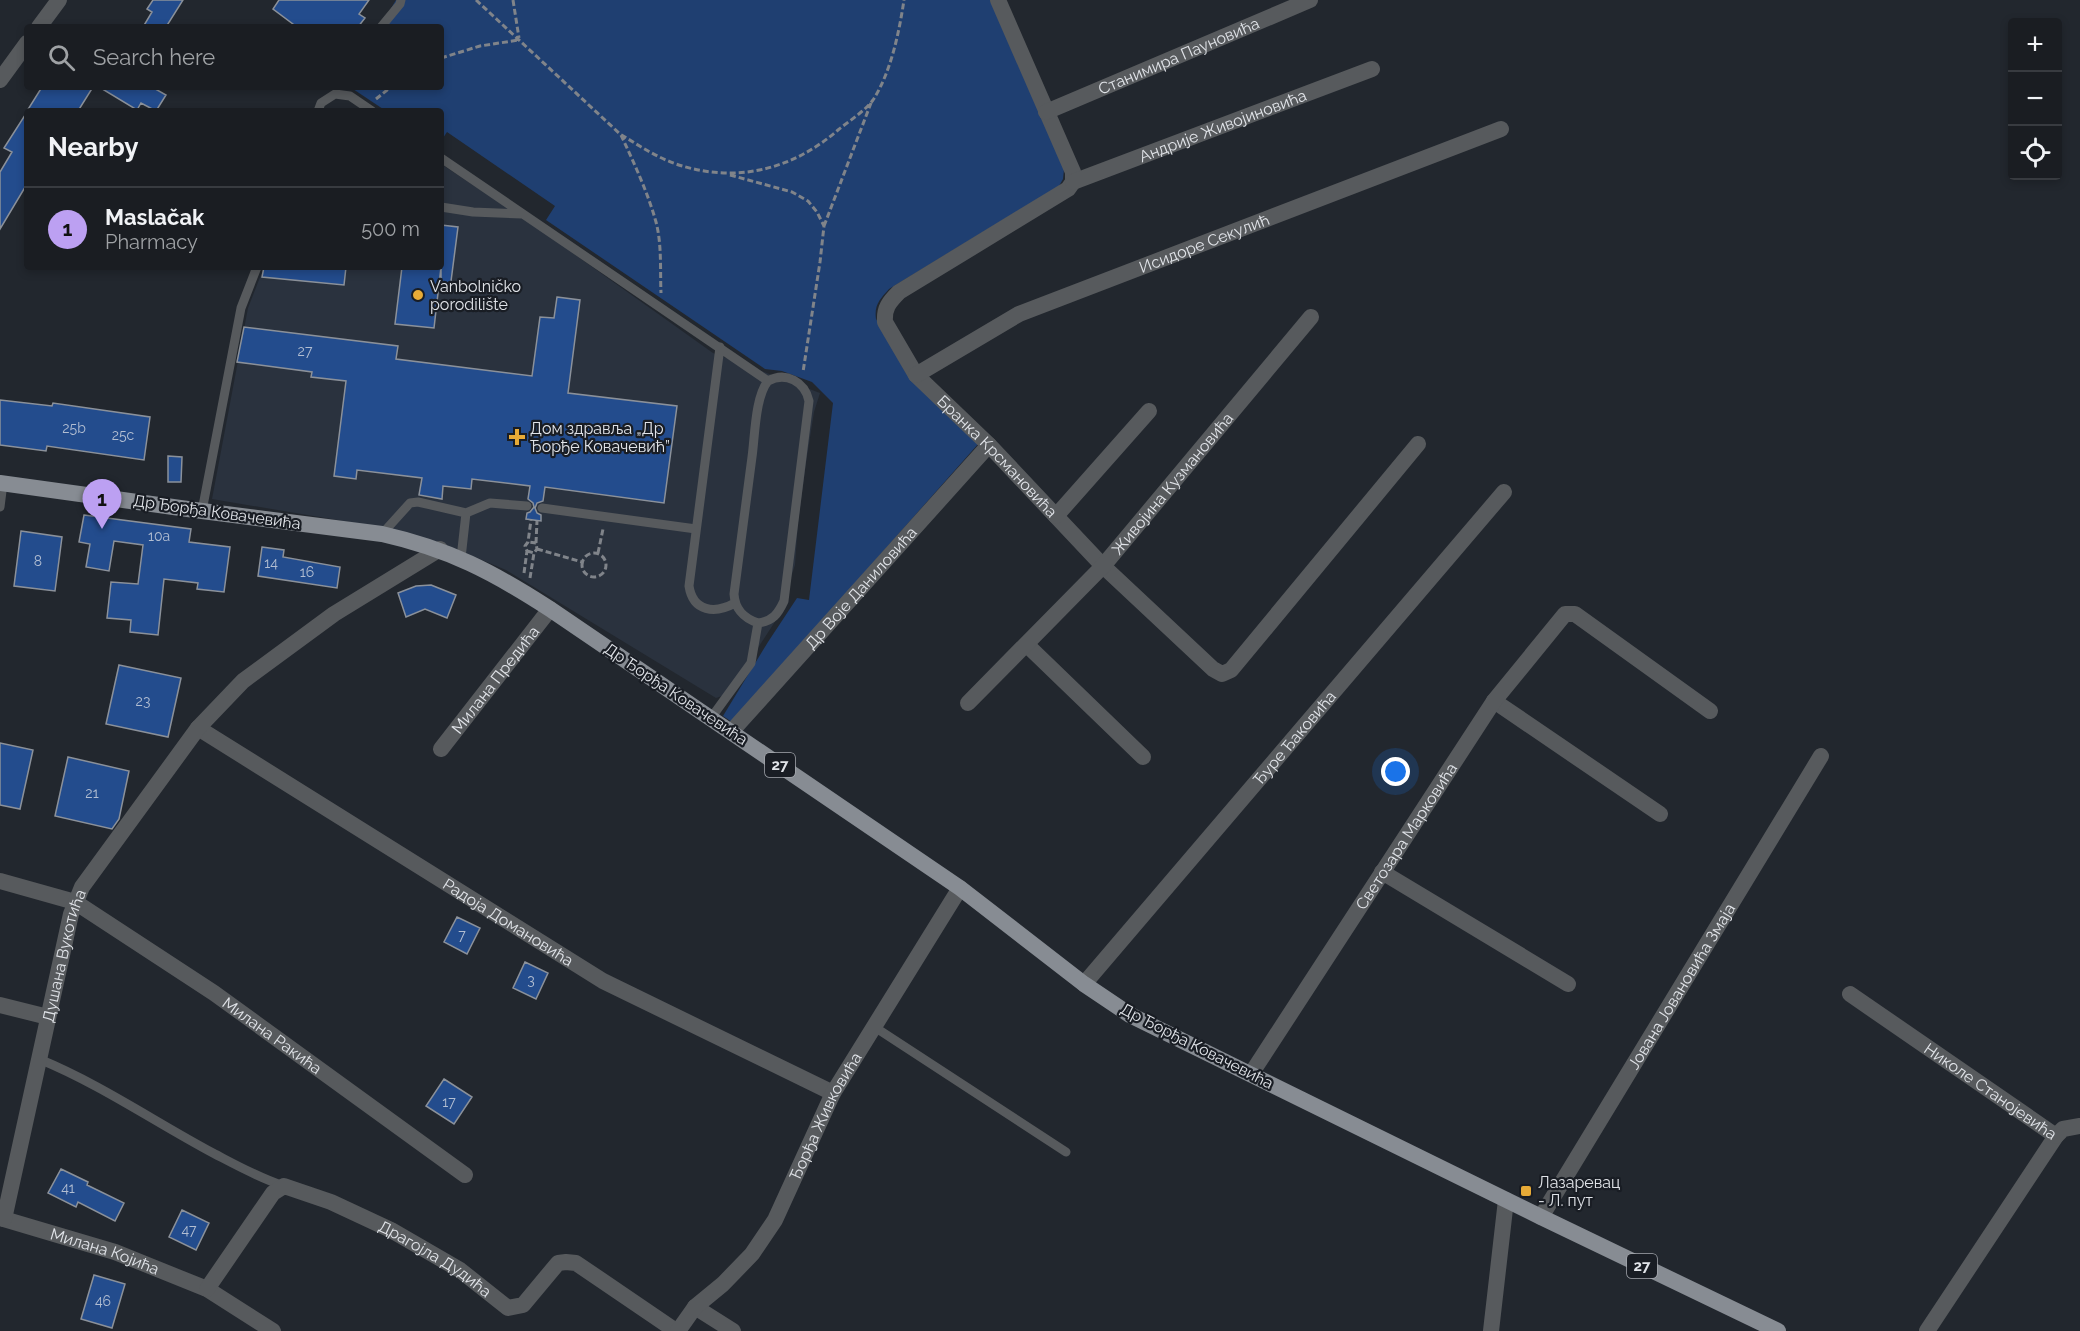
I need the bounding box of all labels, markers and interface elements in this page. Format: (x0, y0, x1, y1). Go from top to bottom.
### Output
street label: Станимира Пауновића (1095, 13, 1262, 98)
map controls (2008, 18, 2062, 180)
button: + (2008, 18, 2062, 72)
search box (24, 24, 444, 90)
icon: search (45, 41, 78, 74)
text: Search here (93, 44, 215, 70)
button: − (2008, 72, 2062, 126)
street label: Андрије Живојиновића (1136, 85, 1309, 166)
button: locate (2008, 126, 2062, 180)
text: Nearby (48, 132, 138, 162)
text: Maslačak (105, 204, 204, 230)
street label: Исидоре Секулић (1136, 209, 1272, 277)
text: 1 (63, 217, 72, 241)
text: 500 m (361, 217, 420, 241)
text: Pharmacy (105, 230, 198, 254)
place label: Vanbolničko porodilište (430, 277, 521, 314)
marker: Vanbolničko porodilište (411, 288, 425, 302)
house number: 27 (298, 343, 313, 359)
street label: Бранка Крсмановића (933, 391, 1061, 521)
street label: Живојина Кузмановића (1107, 408, 1237, 558)
place label: Дом здравља „Др Ђорђе Ковачевић” (530, 419, 670, 456)
house number: 25b (62, 420, 86, 436)
house number: 25c (112, 427, 135, 443)
marker: Дом здравља „Др Ђорђе Ковачевић” (508, 428, 526, 446)
pin: 1 (82, 480, 122, 529)
street label: Др Ђорђа Ковачевића (132, 491, 302, 533)
street label: Др Воје Даниловића (801, 523, 920, 653)
house number: 10a (148, 528, 170, 544)
house number: 8 (34, 553, 42, 569)
house number: 14 (264, 555, 278, 571)
house number: 16 (300, 564, 314, 580)
street label: Милана Предића (447, 622, 543, 737)
street label: Др Ђорђа Ковачевића (601, 639, 751, 749)
street label: Ђуре Ђаковића (1249, 687, 1340, 788)
house number: 23 (136, 693, 150, 709)
road number: 27 (765, 753, 795, 777)
your location (1381, 757, 1410, 786)
street label: Светозара Марковића (1351, 759, 1461, 913)
house number: 21 (85, 785, 99, 801)
street label: Радоја Домановића (440, 874, 577, 970)
street label: Душана Вукотића (38, 886, 90, 1024)
street label: Јована Јовановића Змаја (1624, 900, 1739, 1073)
house number: 7 (458, 927, 466, 943)
house number: 3 (527, 972, 535, 988)
street label: Милана Ракића (219, 993, 326, 1078)
street label: Др Ђорђа Ковачевића (1118, 999, 1276, 1093)
street label: Николе Станојевића (1921, 1039, 2061, 1143)
street label: Ђорђа Живковића (785, 1049, 865, 1183)
house number: 17 (442, 1094, 456, 1110)
place label: Лазаревац - Л. пут (1538, 1173, 1620, 1210)
house number: 41 (61, 1180, 75, 1196)
marker: Лазаревац - Л. пут (1519, 1184, 1533, 1198)
street label: Драгојла Дудића (376, 1216, 495, 1301)
house number: 47 (181, 1222, 197, 1238)
street label: Милана Којића (48, 1224, 162, 1278)
road number: 27 (1627, 1254, 1657, 1278)
house number: 46 (95, 1293, 111, 1309)

